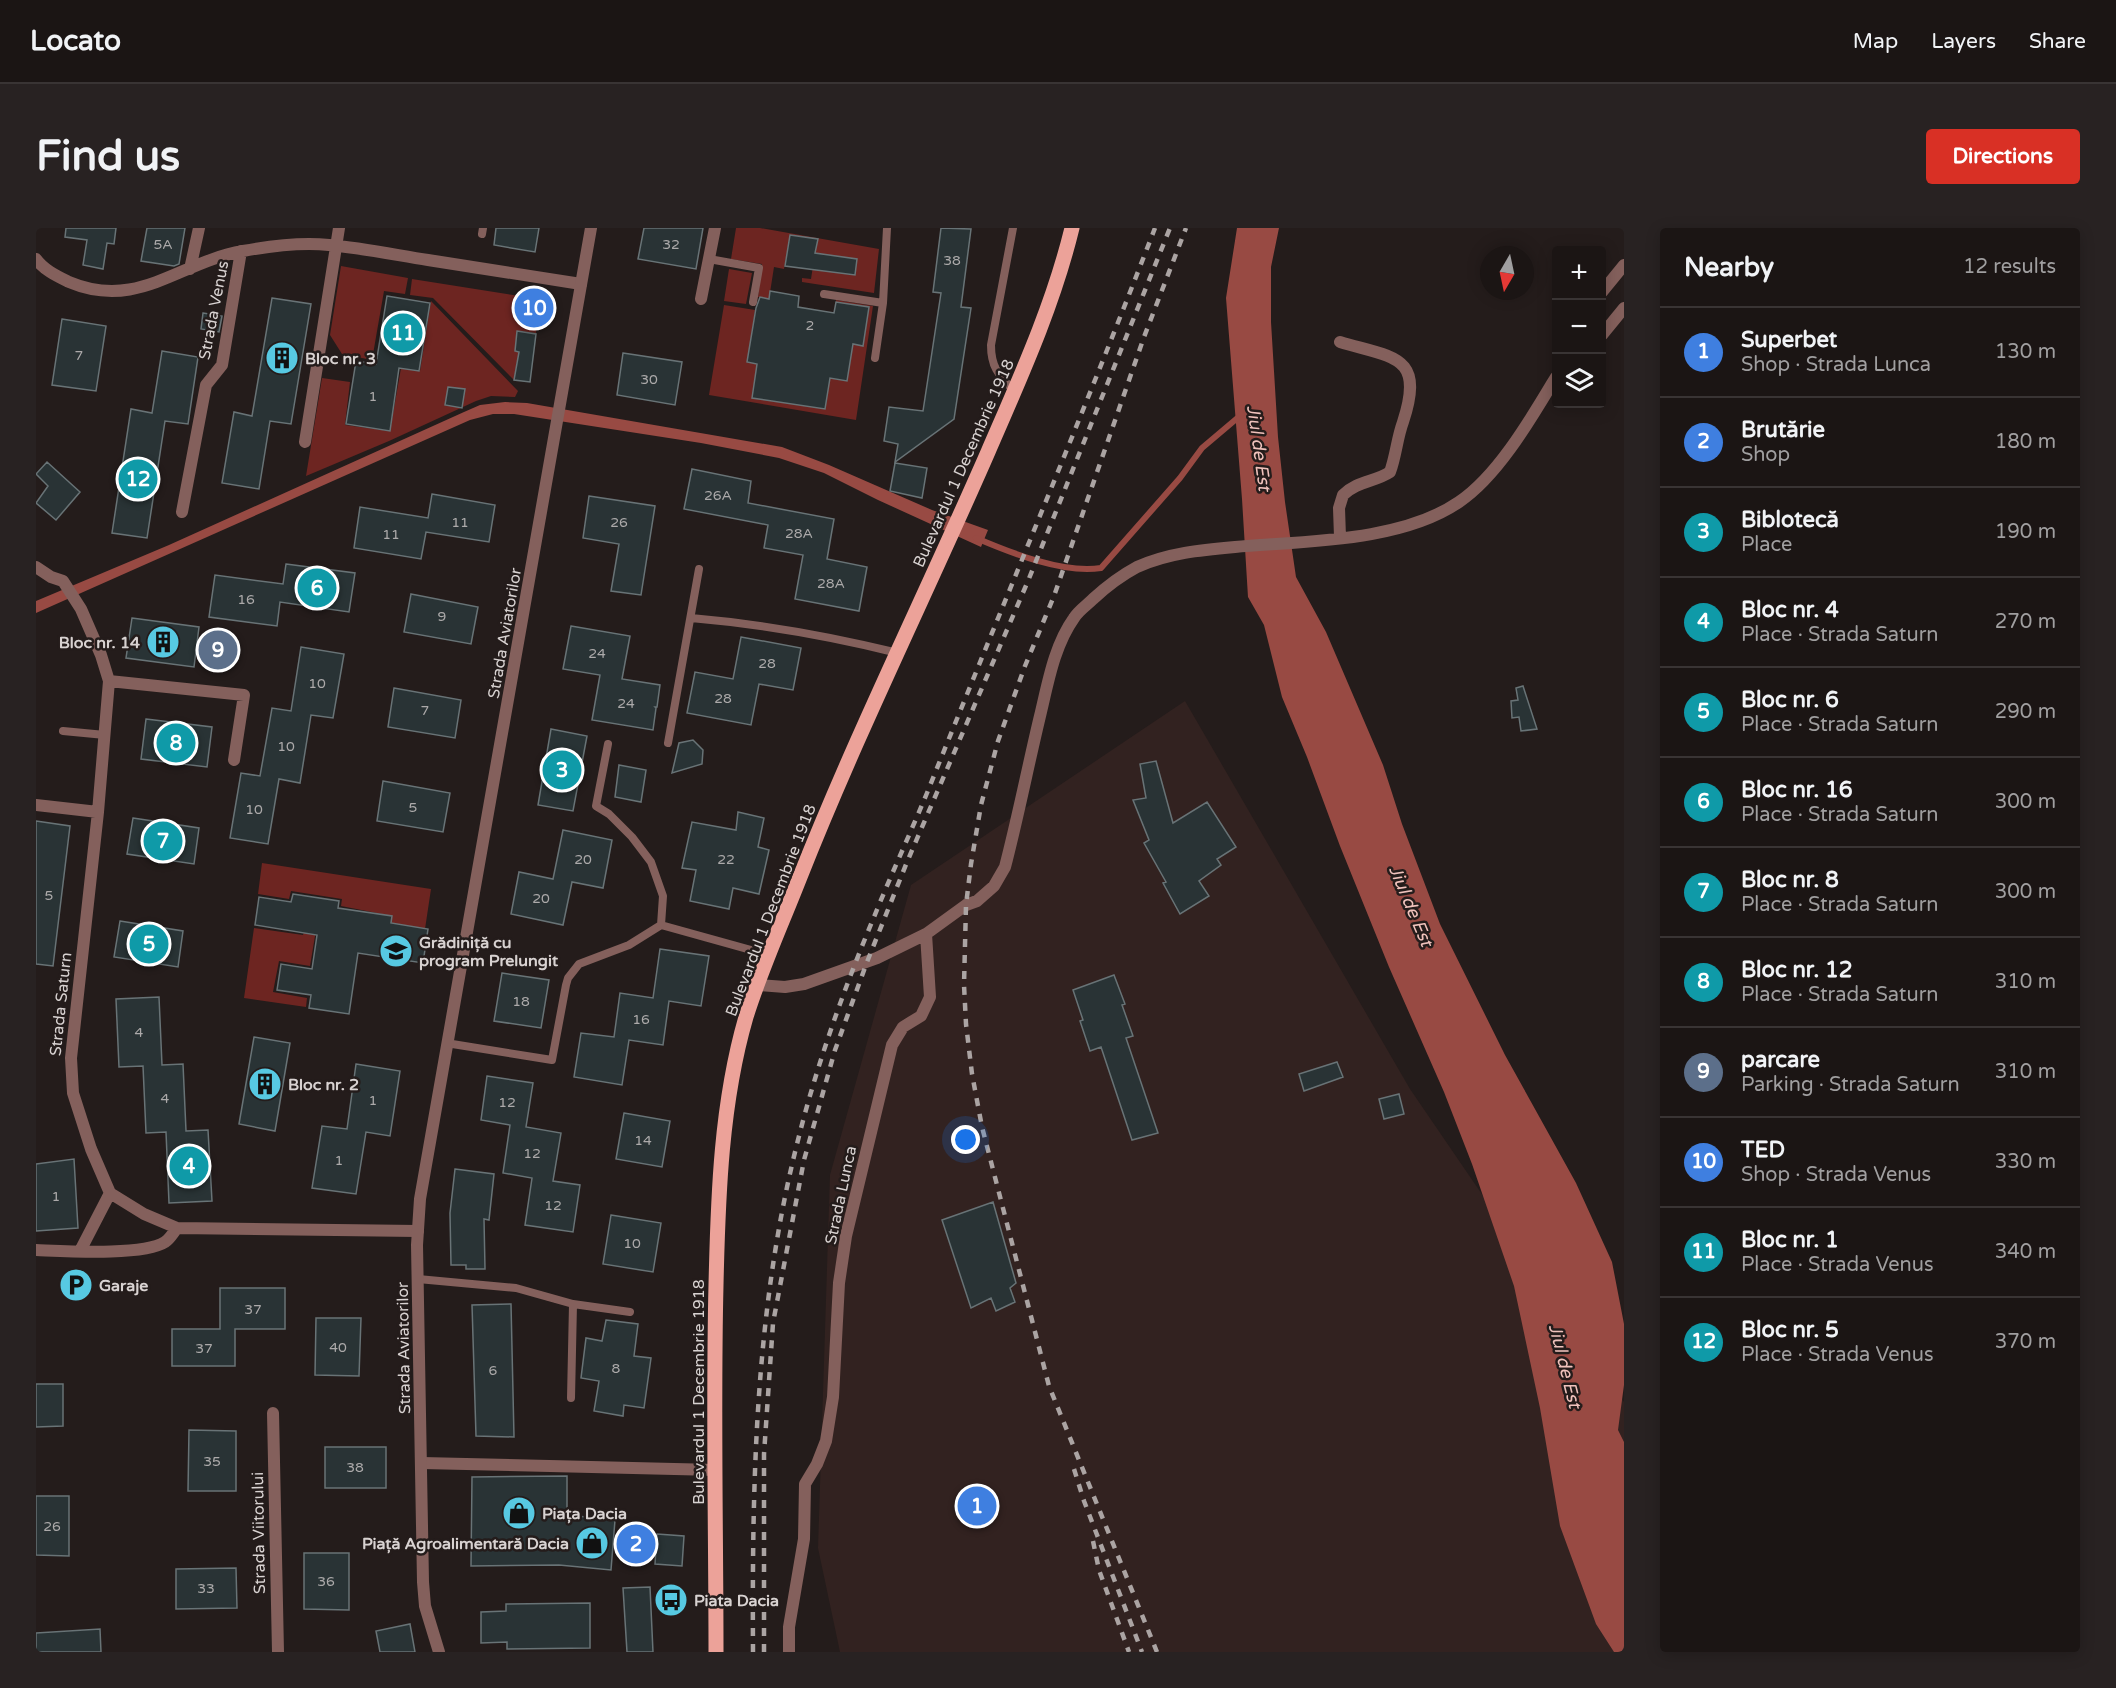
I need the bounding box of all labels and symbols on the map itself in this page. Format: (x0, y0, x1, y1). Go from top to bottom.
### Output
house number: 5A (153, 236, 173, 253)
house number: 32 (662, 236, 680, 253)
north arrow (1480, 246, 1534, 300)
house number: 38 (943, 252, 961, 269)
street label: Strada Venus (195, 259, 233, 361)
pin: 10 (514, 286, 554, 331)
pin: 11 (384, 310, 422, 356)
house number: 2 (806, 317, 814, 334)
building icon: Bloc nr. 3 (264, 340, 300, 376)
house number: 7 (75, 347, 83, 364)
place label: Bloc nr. 3 (305, 349, 376, 369)
street label: Bulevardul 1 Decembrie 1918 (909, 356, 1019, 571)
house number: 30 (640, 371, 658, 388)
house number: 1 (369, 388, 377, 405)
water label: Jiul de Est (1242, 404, 1276, 494)
pin: 12 (118, 456, 158, 502)
house number: 26A (704, 487, 732, 504)
house number: 11 (451, 514, 469, 531)
house number: 26 (610, 514, 628, 531)
house number: 28A (785, 525, 813, 542)
house number: 11 (382, 526, 400, 543)
street label: Strada Aviatorilor (484, 565, 526, 700)
pin: 6 (298, 566, 336, 610)
house number: 28A (817, 575, 845, 592)
house number: 16 (237, 591, 255, 608)
house number: 9 (438, 608, 446, 625)
building icon: Bloc nr. 14 (145, 624, 181, 660)
pin: 9 (198, 628, 237, 672)
place label: Bloc nr. 14 (59, 633, 140, 653)
house number: 24 (588, 645, 606, 662)
house number: 28 (758, 655, 776, 672)
house number: 10 (308, 675, 326, 692)
house number: 28 (714, 690, 732, 707)
house number: 24 (617, 695, 635, 712)
house number: 7 (421, 702, 429, 719)
pin: 8 (156, 720, 196, 766)
house number: 10 (277, 738, 295, 755)
pin: 3 (542, 748, 582, 792)
house number: 5 (409, 799, 417, 816)
house number: 10 (245, 801, 263, 818)
street label: Bulevardul 1 Decembrie 1918 (721, 801, 821, 1019)
pin: 7 (144, 818, 182, 864)
house number: 20 (574, 851, 592, 868)
house number: 22 (717, 851, 735, 868)
water label: Jiul de Est (1384, 862, 1439, 952)
house number: 5 (45, 887, 53, 904)
house number: 20 (532, 890, 550, 907)
pin: 5 (130, 922, 168, 966)
school or university icon: Grădiniță cu program Prelungit (378, 933, 414, 969)
place label: Grădiniță cu program Prelungit (419, 933, 559, 971)
street label: Strada Saturn (46, 951, 76, 1057)
house number: 18 (512, 993, 530, 1010)
house number: 16 (632, 1011, 650, 1028)
house number: 4 (135, 1024, 144, 1041)
building icon: Bloc nr. 2 (247, 1066, 283, 1102)
place label: Bloc nr. 2 (288, 1075, 359, 1095)
house number: 4 (161, 1090, 170, 1107)
house number: 1 (369, 1092, 377, 1109)
house number: 12 (498, 1094, 516, 1111)
your location (951, 1125, 980, 1154)
house number: 14 (634, 1132, 652, 1149)
pin: 4 (170, 1144, 208, 1188)
street label: Strada Lunca (821, 1144, 861, 1246)
house number: 12 (523, 1145, 541, 1162)
house number: 1 (335, 1152, 343, 1169)
house number: 1 (52, 1188, 60, 1205)
house number: 12 (544, 1197, 562, 1214)
house number: 10 (623, 1235, 641, 1252)
parking icon: Garaje (58, 1267, 94, 1303)
place label: Garaje (99, 1276, 148, 1296)
street label: Bulevardul 1 Decembrie 1918 (689, 1279, 709, 1505)
street label: Strada Aviatorilor (393, 1281, 415, 1414)
house number: 37 (244, 1301, 262, 1318)
water label: Jiul de Est (1544, 1322, 1587, 1412)
house number: 40 (329, 1339, 347, 1356)
house number: 37 (195, 1340, 213, 1357)
house number: 8 (612, 1360, 621, 1377)
house number: 6 (489, 1362, 498, 1379)
house number: 35 (203, 1453, 221, 1470)
house number: 38 (346, 1459, 364, 1476)
street label: Strada Viitorului (248, 1472, 270, 1594)
pin: 1 (958, 1484, 996, 1528)
shop icon: Piața Dacia (501, 1495, 537, 1531)
place label: Piața Dacia (542, 1504, 627, 1524)
house number: 26 (43, 1518, 61, 1535)
pin: 2 (616, 1522, 656, 1566)
shop icon: Piață Agroalimentară Dacia (574, 1525, 610, 1561)
place label: Piață Agroalimentară Dacia (362, 1534, 569, 1554)
house number: 36 (317, 1573, 335, 1590)
house number: 33 (197, 1580, 215, 1597)
bus stop icon: Piata Dacia (653, 1582, 689, 1618)
place label: Piata Dacia (694, 1591, 779, 1611)

